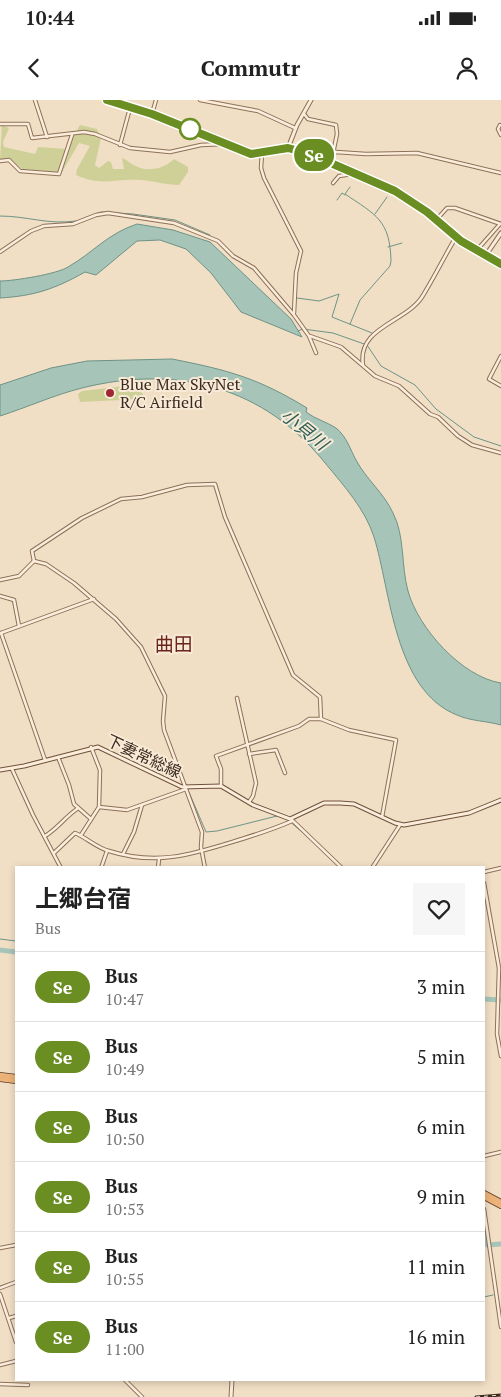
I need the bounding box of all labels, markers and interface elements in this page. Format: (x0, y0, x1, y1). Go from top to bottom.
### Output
text: 10:44 (25, 5, 74, 30)
text: Commutr (201, 53, 300, 82)
icon: back (20, 54, 48, 82)
icon: person (453, 54, 481, 82)
unlabelled marker (179, 118, 201, 140)
line badge: Se (292, 139, 336, 171)
text: Se (304, 143, 324, 167)
place label: Blue Max SkyNet R/C Airfield (120, 373, 241, 413)
marker: Blue Max SkyNet R/C Airfield (104, 387, 116, 399)
water label: 小貝川 (276, 403, 335, 457)
district label: 曲田 (155, 631, 193, 656)
street label: 下妻常総線 (103, 729, 185, 783)
text: 上郷台宿 (35, 882, 131, 914)
button: heart (413, 883, 465, 935)
text: Bus (35, 917, 61, 939)
text: Bus (105, 963, 138, 988)
text: 3 min (417, 974, 465, 999)
text: Se (53, 975, 72, 999)
text: 10:47 (105, 988, 144, 1010)
text: Bus (105, 1033, 138, 1058)
text: 5 min (417, 1044, 465, 1069)
text: Se (53, 1045, 72, 1069)
text: 10:49 (105, 1058, 144, 1080)
text: Bus (105, 1103, 138, 1128)
text: 6 min (417, 1114, 465, 1139)
text: Se (53, 1115, 72, 1139)
text: 10:50 (105, 1128, 144, 1150)
text: Bus (105, 1173, 138, 1198)
text: 9 min (417, 1184, 465, 1209)
text: Se (53, 1185, 72, 1209)
text: 10:53 (105, 1198, 144, 1220)
text: Bus (105, 1243, 138, 1268)
text: 11 min (407, 1254, 465, 1279)
text: Se (53, 1255, 72, 1279)
text: 10:55 (105, 1268, 144, 1290)
text: Bus (105, 1313, 138, 1338)
text: 16 min (407, 1324, 465, 1349)
text: Se (53, 1325, 72, 1349)
text: 11:00 (105, 1338, 144, 1360)

